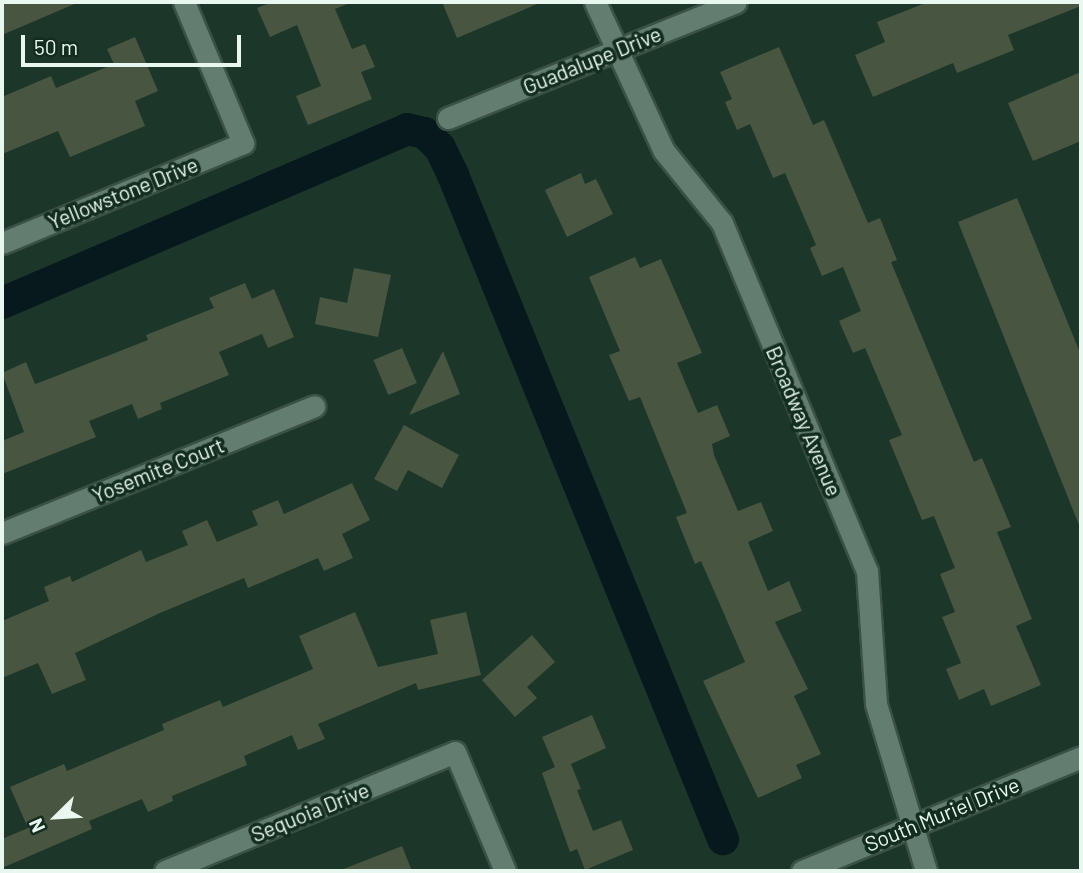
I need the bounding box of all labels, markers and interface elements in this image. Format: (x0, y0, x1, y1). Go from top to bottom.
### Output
scale bar (24, 21, 245, 65)
street label: Guadalupe Drive (519, 21, 665, 99)
text: 50 m (34, 34, 78, 59)
street label: Yellowstone Drive (44, 152, 202, 234)
street label: Broadway Avenue (761, 342, 847, 500)
street label: Yosemite Court (88, 432, 228, 508)
street label: South Muriel Drive (861, 772, 1023, 856)
street label: Sequoia Drive (247, 777, 373, 847)
north arrow (21, 782, 91, 852)
text: N (23, 815, 49, 836)

